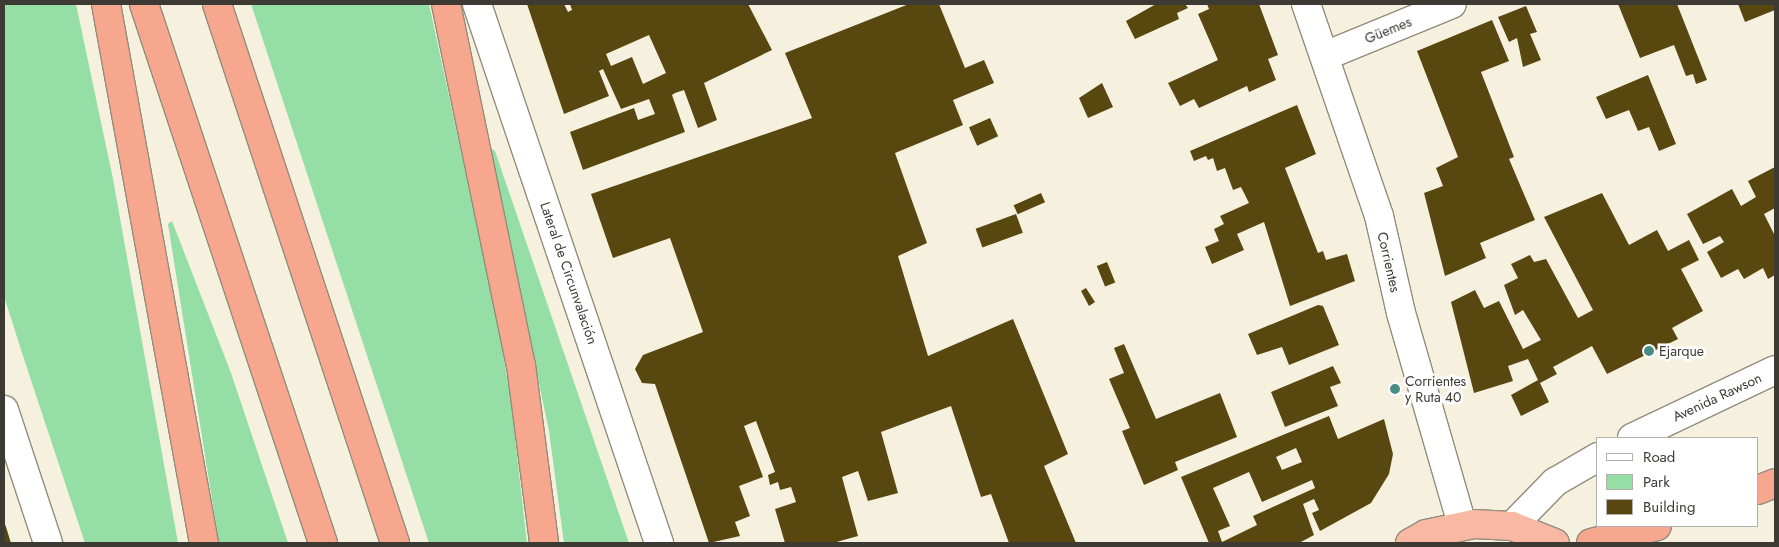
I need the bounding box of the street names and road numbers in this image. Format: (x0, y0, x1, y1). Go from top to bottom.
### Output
street label: Güemes (1362, 13, 1414, 47)
street label: Lateral de Circunvalación (537, 200, 601, 346)
street label: Corrientes (1374, 230, 1404, 294)
street label: Avenida Rawson (1670, 369, 1764, 425)

